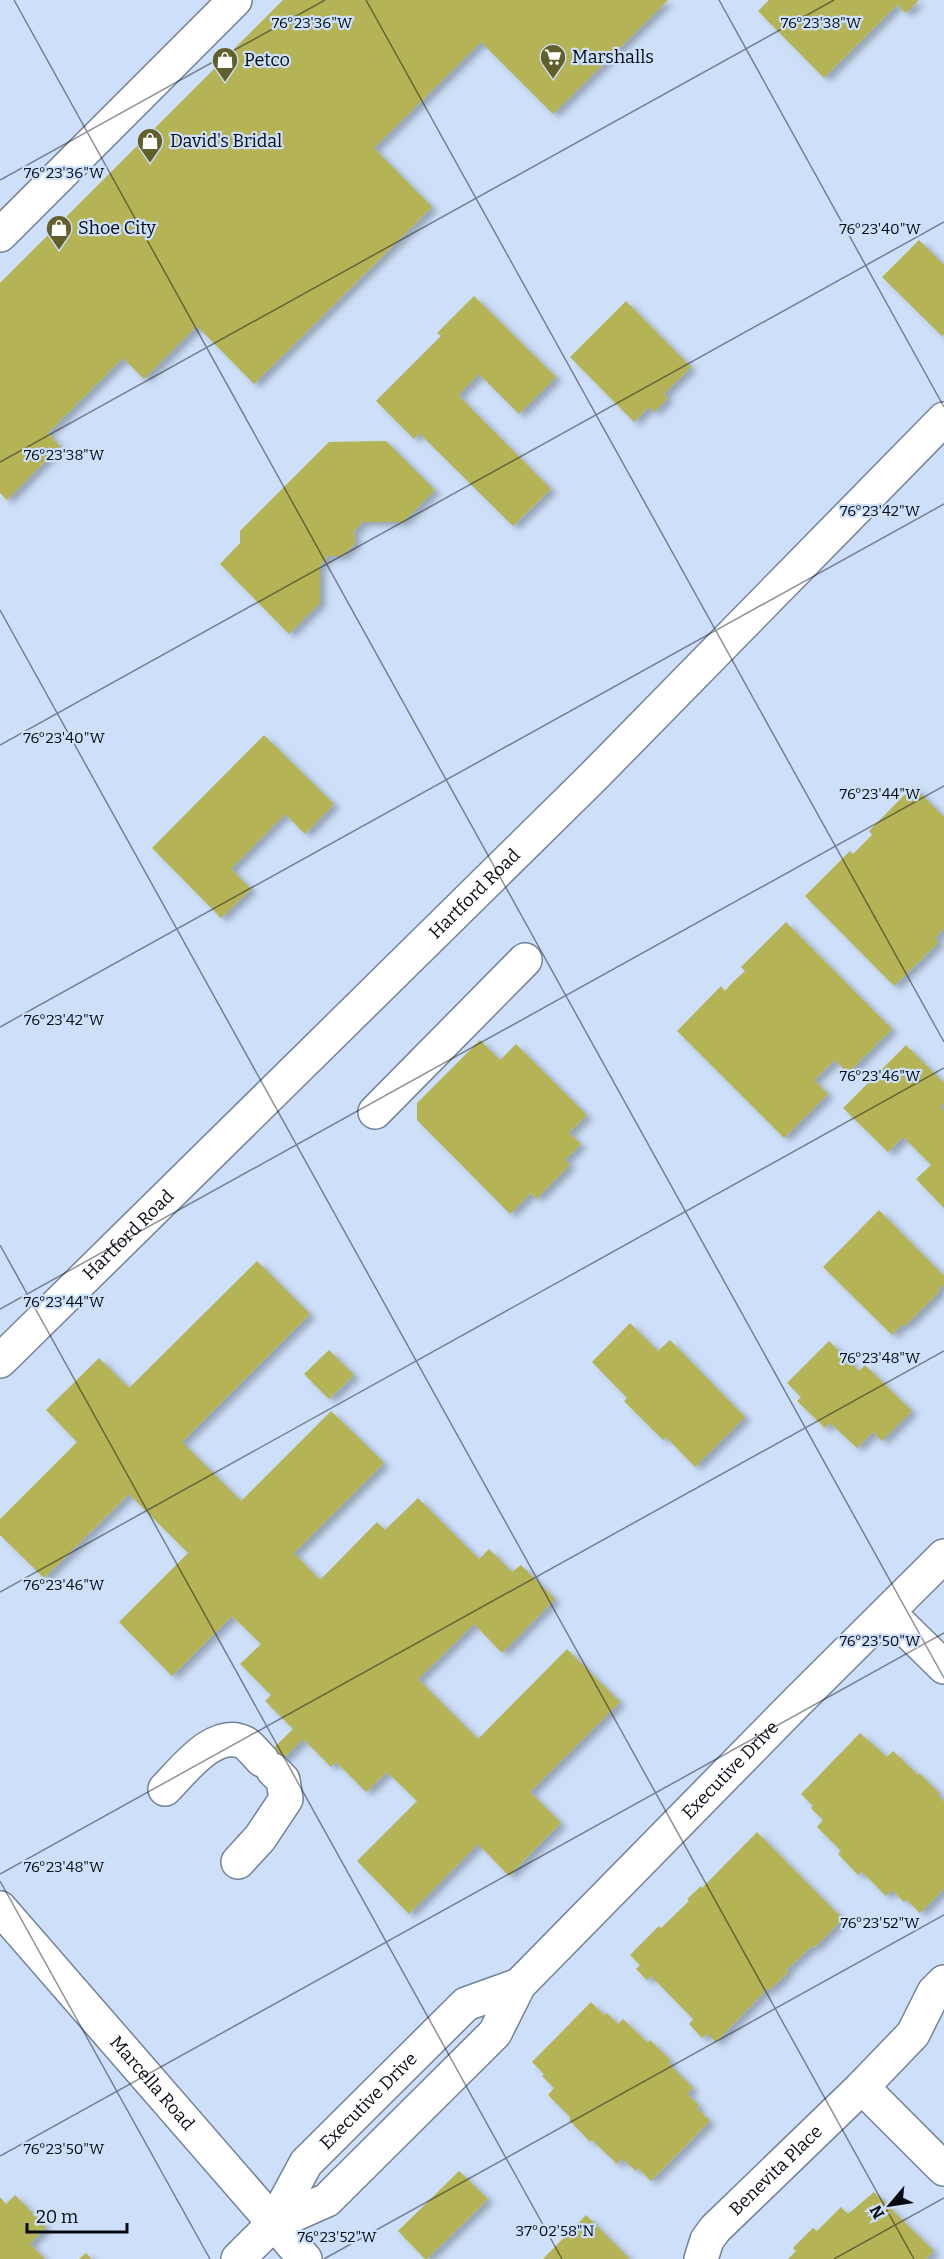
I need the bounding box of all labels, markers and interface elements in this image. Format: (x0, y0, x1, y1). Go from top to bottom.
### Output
text: 76°23'36"W (272, 14, 353, 32)
text: 76°23'38"W (781, 14, 862, 32)
supermarket icon: Marshalls (538, 42, 568, 80)
shop icon: Petco (210, 45, 240, 83)
place label: Marshalls (572, 46, 654, 68)
place label: Petco (244, 49, 290, 71)
shop icon: David's Bridal (135, 126, 165, 164)
place label: David's Bridal (170, 130, 282, 152)
text: 76°23'36"W (24, 164, 105, 182)
shop icon: Shoe City (44, 213, 74, 251)
place label: Shoe City (78, 217, 157, 239)
text: 76°23'40"W (839, 220, 921, 238)
text: 76°23'38"W (24, 446, 105, 464)
text: 76°23'42"W (840, 502, 921, 520)
text: 76°23'40"W (23, 729, 105, 747)
text: 76°23'44"W (840, 785, 921, 803)
street label: Hartford Road (424, 844, 525, 943)
text: 76°23'42"W (24, 1011, 105, 1029)
text: 76°23'46"W (840, 1067, 921, 1085)
street label: Hartford Road (78, 1185, 179, 1284)
text: 76°23'44"W (24, 1293, 105, 1311)
text: 76°23'48"W (840, 1349, 921, 1367)
text: 76°23'46"W (24, 1576, 105, 1594)
text: 76°23'50"W (840, 1632, 921, 1650)
street label: Executive Drive (677, 1716, 783, 1824)
text: 76°23'48"W (24, 1858, 105, 1876)
text: 76°23'52"W (840, 1914, 920, 1932)
street label: Marcella Road (105, 2031, 199, 2135)
street label: Executive Drive (315, 2048, 422, 2154)
street label: Benevita Place (725, 2120, 827, 2220)
text: 76°23'50"W (24, 2140, 105, 2158)
north arrow (860, 2175, 920, 2235)
scale bar (27, 2196, 128, 2234)
text: N (866, 2202, 889, 2222)
text: 20 m (36, 2206, 78, 2228)
text: 37°02'58"N (516, 2222, 595, 2240)
text: 76°23'52"W (297, 2228, 377, 2246)

